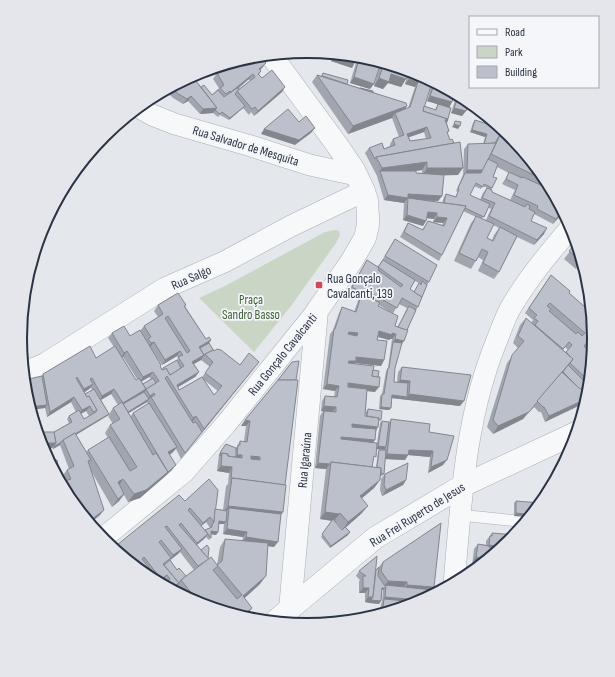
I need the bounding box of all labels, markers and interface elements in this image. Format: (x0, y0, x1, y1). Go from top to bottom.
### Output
legend (469, 16, 599, 88)
text: Road (505, 25, 525, 40)
text: Park (505, 45, 523, 60)
text: Building (505, 65, 537, 80)
street label: Rua Salvador de Mesquita (191, 122, 301, 170)
street label: Rua Salgo (169, 262, 214, 294)
place label: Rua Gonçalo Cavalcanti, 139 (327, 271, 393, 302)
marker: Rua Gonçalo Cavalcanti, 139 (314, 280, 324, 290)
park label: Praça Sandro Basso (222, 292, 280, 323)
street label: Rua Gonçalo Cavalcanti (245, 310, 321, 399)
street label: Rua Igaraúna (295, 432, 315, 489)
street label: Rua Frei Ruperto de Jesus (367, 479, 468, 551)

